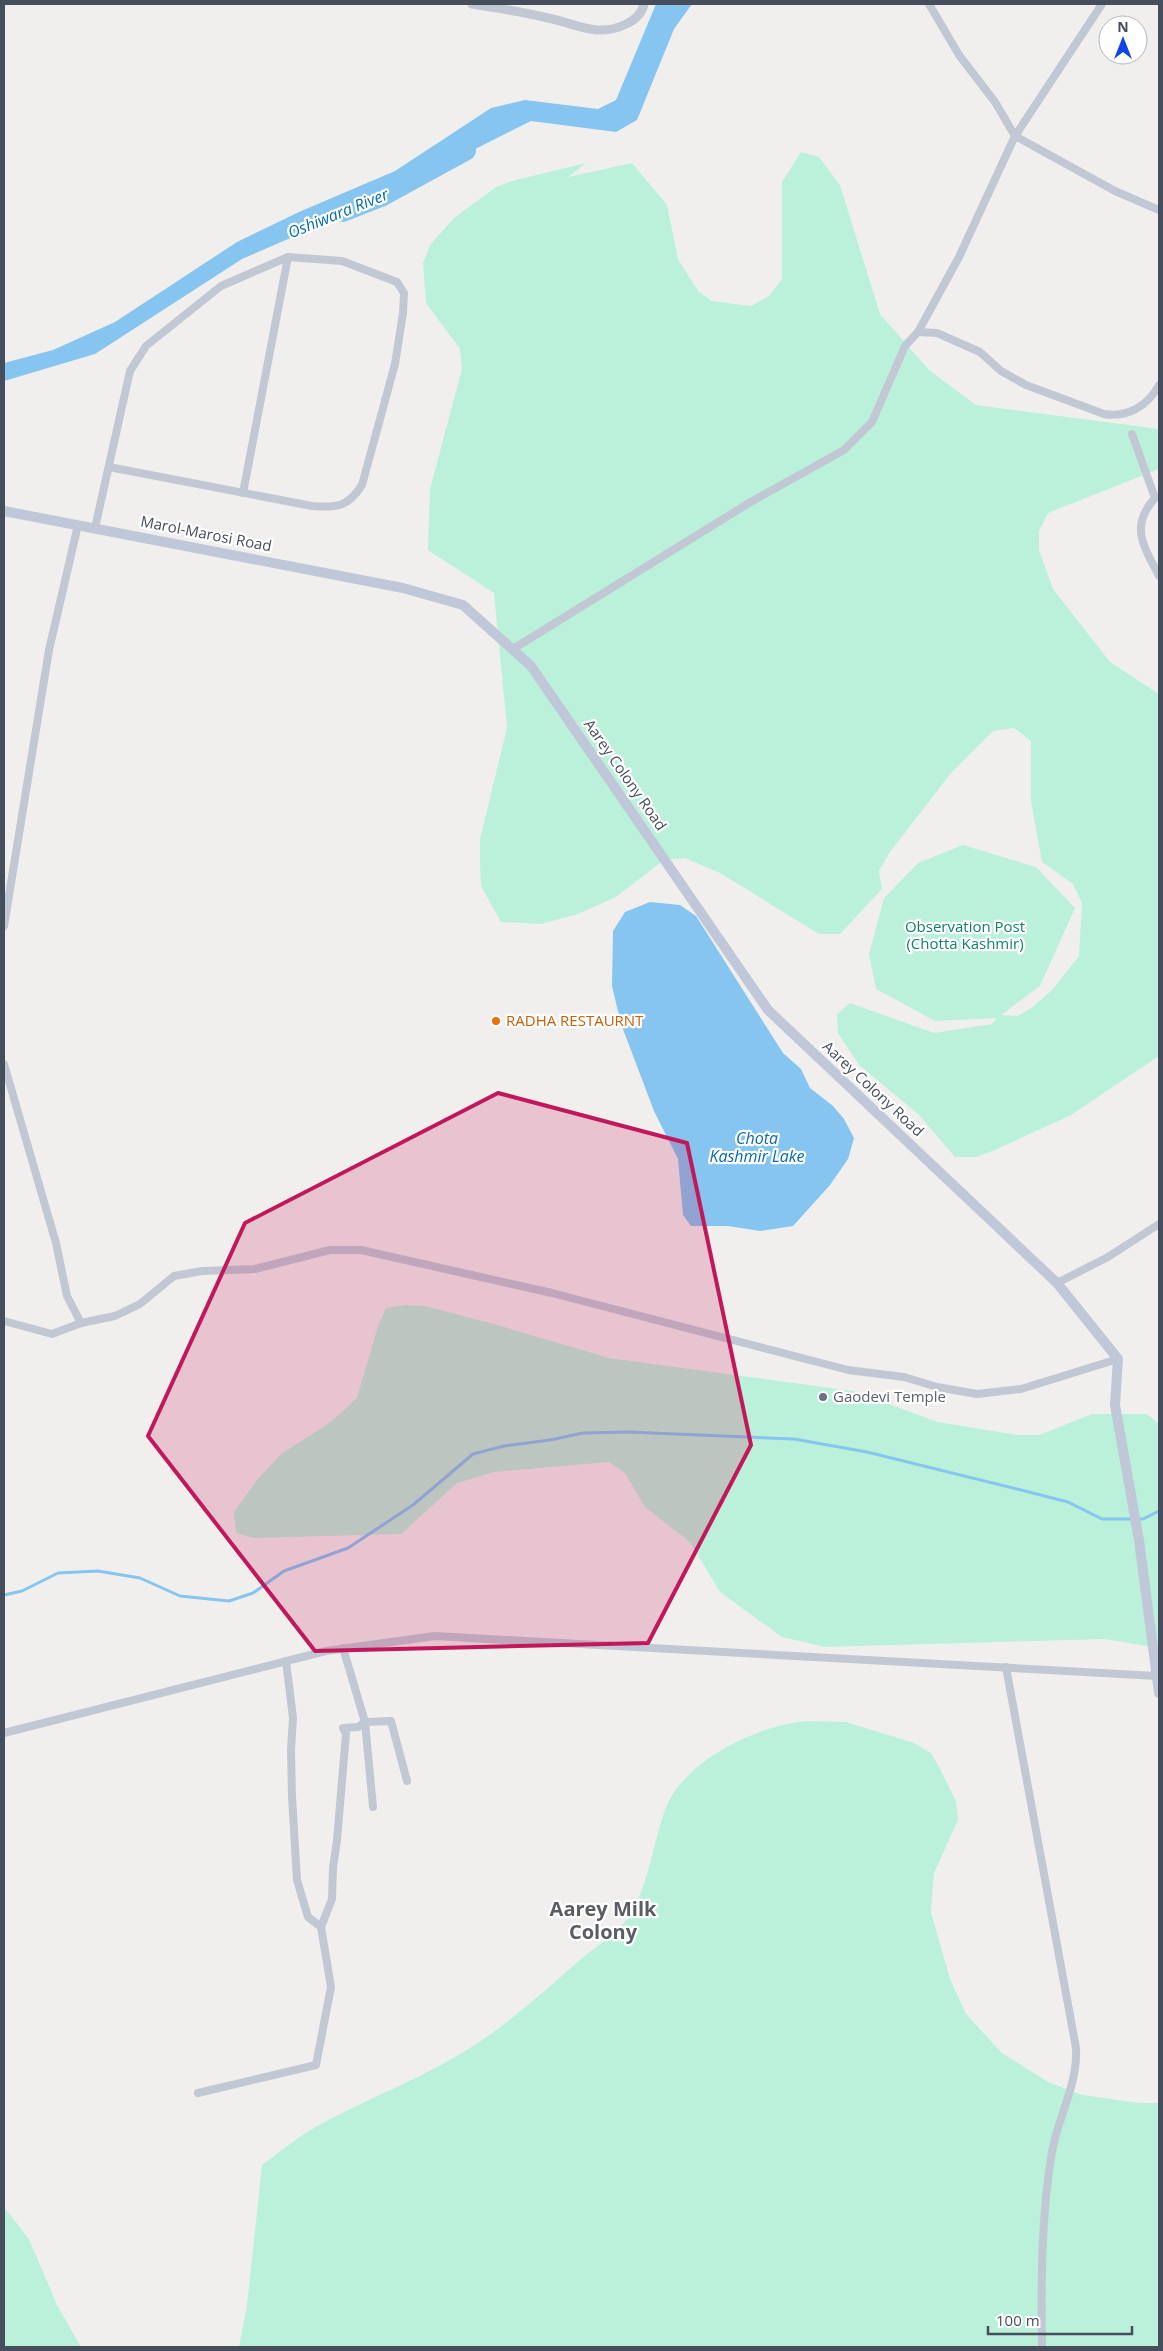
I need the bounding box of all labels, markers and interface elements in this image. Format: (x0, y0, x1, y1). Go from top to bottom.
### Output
north arrow (1098, 15, 1148, 65)
text: N (1117, 17, 1129, 36)
water label: Oshiwara River (284, 183, 392, 243)
street label: Marol-Marosi Road (139, 510, 273, 556)
street label: Aarey Colony Road (580, 715, 672, 834)
park label: Observation Post (Chotta Kashmir) (905, 916, 1025, 953)
place label: RADHA RESTAURNT (506, 1010, 644, 1030)
marker: RADHA RESTAURNT (490, 1015, 502, 1027)
street label: Aarey Colony Road (819, 1036, 929, 1140)
water label: Chota Kashmir Lake (709, 1127, 805, 1167)
place label: Gaodevi Temple (833, 1386, 946, 1406)
marker: Gaodevi Temple (817, 1391, 829, 1403)
district label: Aarey Milk Colony (550, 1895, 657, 1945)
scale bar (988, 2304, 1132, 2336)
text: 100 m (996, 2310, 1040, 2330)

